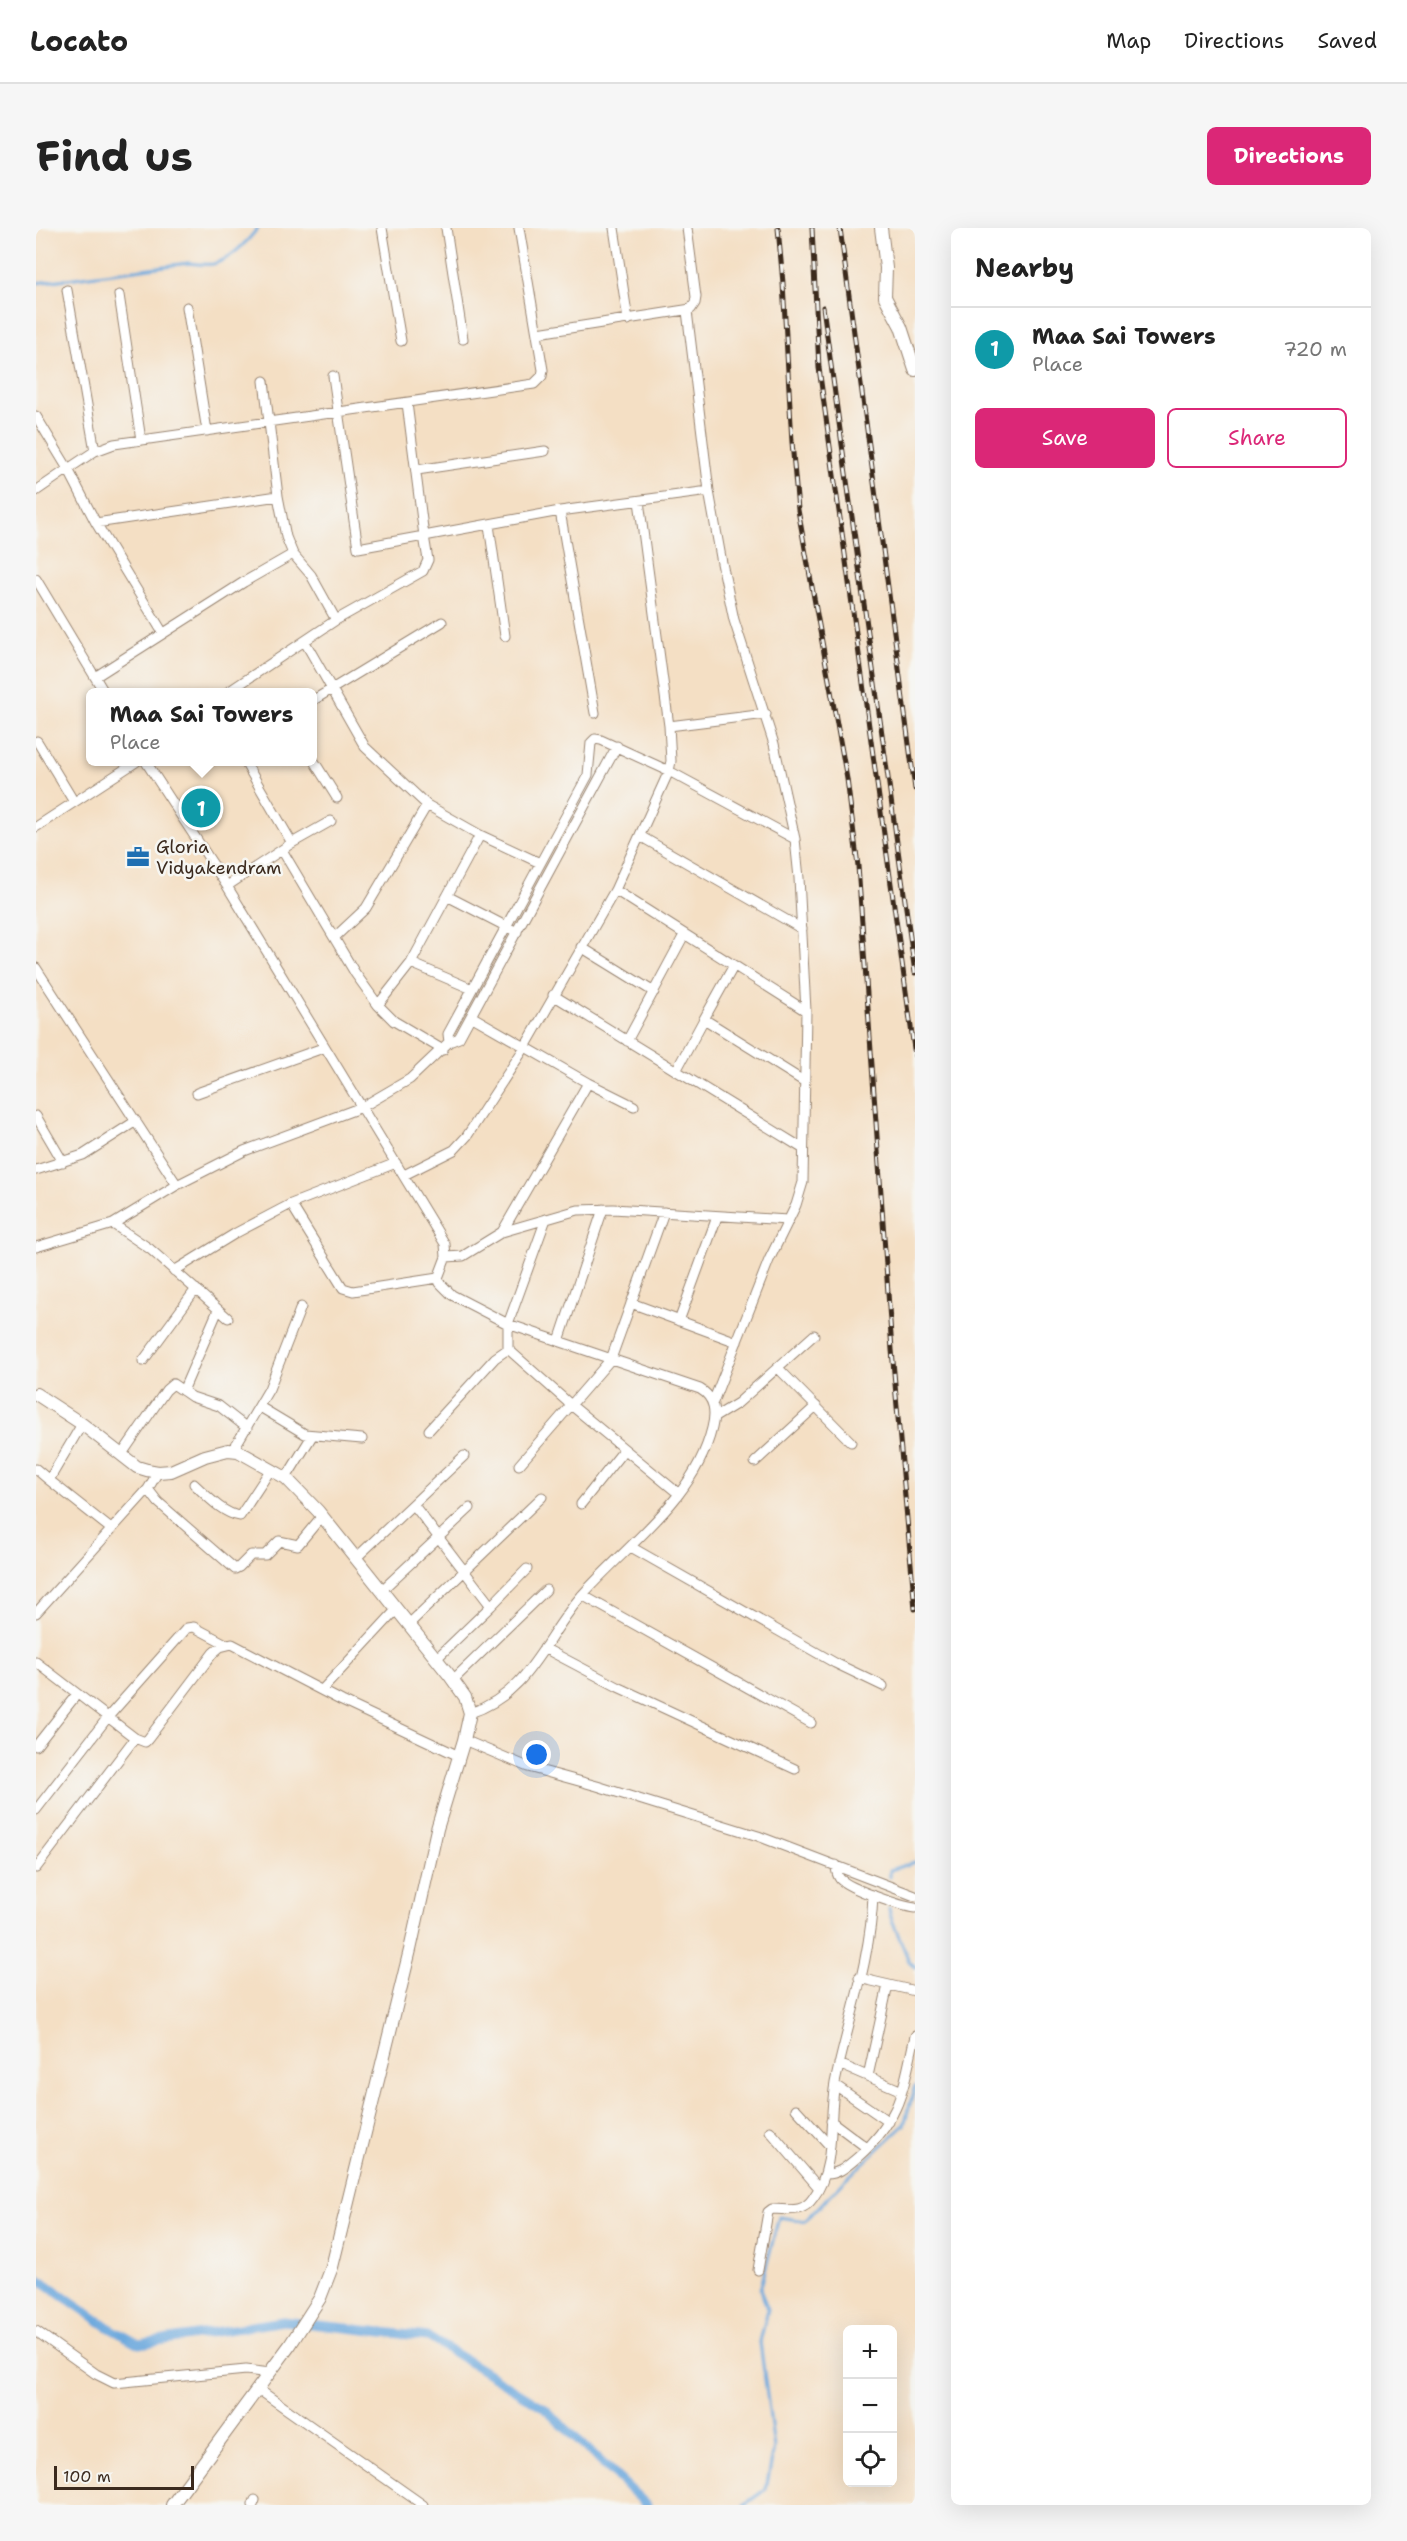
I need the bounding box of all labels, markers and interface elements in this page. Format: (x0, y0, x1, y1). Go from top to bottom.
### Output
text: Locato (30, 22, 128, 60)
text: Map (1106, 27, 1151, 55)
text: Directions (1184, 27, 1284, 55)
text: Saved (1317, 27, 1377, 55)
button: Directions (1207, 127, 1371, 185)
text: Find us (36, 128, 193, 184)
text: Nearby (975, 250, 1074, 285)
text: Maa Sai Towers (1032, 322, 1216, 351)
text: 1 (990, 336, 999, 362)
text: 720 m (1283, 336, 1347, 362)
text: Place (1032, 351, 1083, 377)
button: Save (975, 408, 1155, 468)
button: Share (1167, 408, 1347, 468)
popup (86, 688, 317, 766)
text: Maa Sai Towers (110, 700, 293, 729)
text: Place (110, 729, 161, 755)
pin: 1 (182, 786, 220, 830)
place label: Gloria Vidyakendram (156, 835, 282, 880)
office icon: Gloria Vidyakendram (125, 844, 151, 870)
your location (522, 1740, 551, 1769)
map controls (843, 2325, 897, 2487)
button: + (843, 2325, 897, 2379)
button: − (843, 2379, 897, 2433)
button: locate (843, 2433, 897, 2487)
scale bar (54, 2463, 194, 2490)
text: 100 m (63, 2466, 111, 2487)

